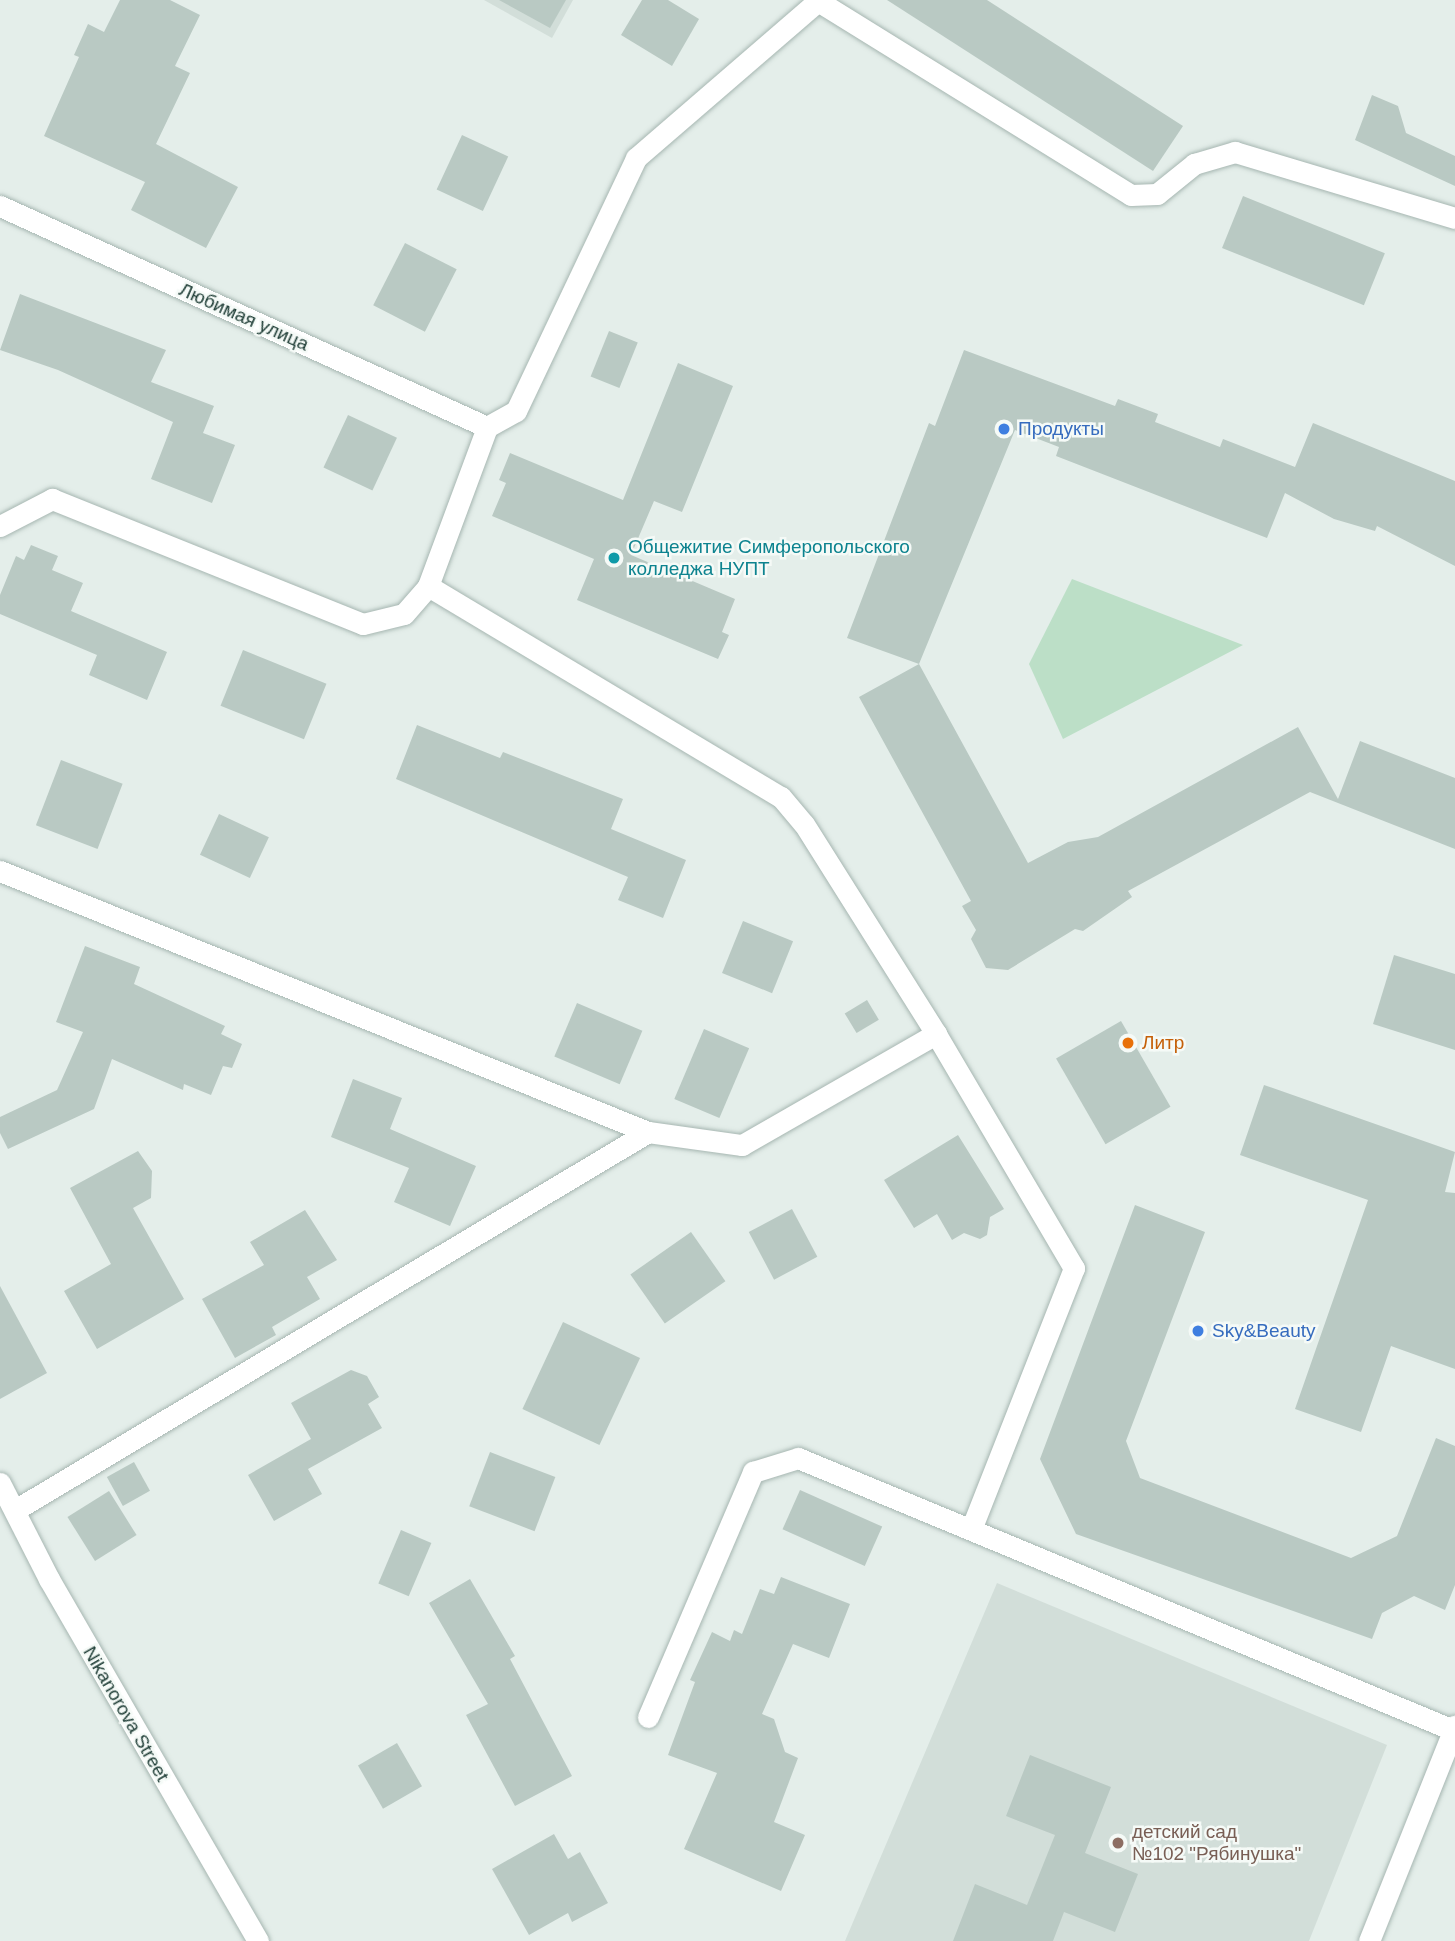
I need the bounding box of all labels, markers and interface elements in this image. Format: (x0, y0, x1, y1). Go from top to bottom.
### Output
street label: Любимая улица (176, 278, 312, 356)
place label: Продукты (1018, 418, 1104, 440)
marker: Продукты (996, 421, 1012, 437)
place label: Общежитие Симферопольского колледжа НУПТ (628, 536, 910, 580)
marker: Общежитие Симферопольского колледжа НУПТ (606, 550, 622, 566)
place label: Литр (1142, 1032, 1184, 1054)
marker: Литр (1120, 1035, 1136, 1051)
place label: Sky&Beauty (1212, 1320, 1315, 1342)
marker: Sky&Beauty (1190, 1323, 1206, 1339)
street label: Nikanorova Street (78, 1642, 174, 1786)
place label: детский сад №102 "Рябинушка" (1132, 1821, 1301, 1865)
marker: детский сад №102 "Рябинушка" (1110, 1835, 1126, 1851)

